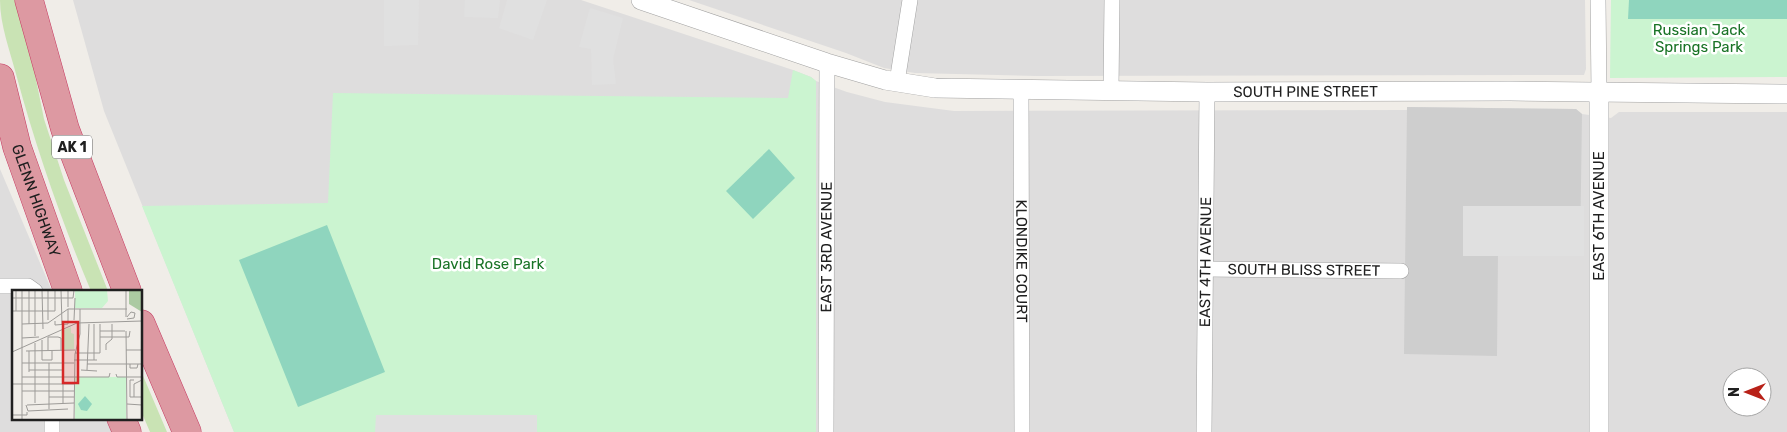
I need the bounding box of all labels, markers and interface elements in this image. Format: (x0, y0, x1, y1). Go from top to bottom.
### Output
park label: Russian Jack Springs Park (1653, 21, 1746, 56)
street label: SOUTH PINE STREET (1233, 82, 1378, 101)
road number: AK 1 (52, 136, 92, 158)
street label: GLENN HIGHWAY (8, 142, 64, 260)
street label: EAST 6TH AVENUE (1590, 151, 1608, 281)
street label: EAST 3RD AVENUE (817, 181, 836, 313)
street label: EAST 4TH AVENUE (1196, 197, 1215, 327)
street label: KLONDIKE COURT (1012, 199, 1031, 323)
park label: David Rose Park (432, 255, 544, 273)
street label: SOUTH BLISS STREET (1228, 260, 1381, 280)
inset map (12, 290, 142, 420)
north arrow (1722, 367, 1772, 417)
text: N (1726, 387, 1743, 397)

